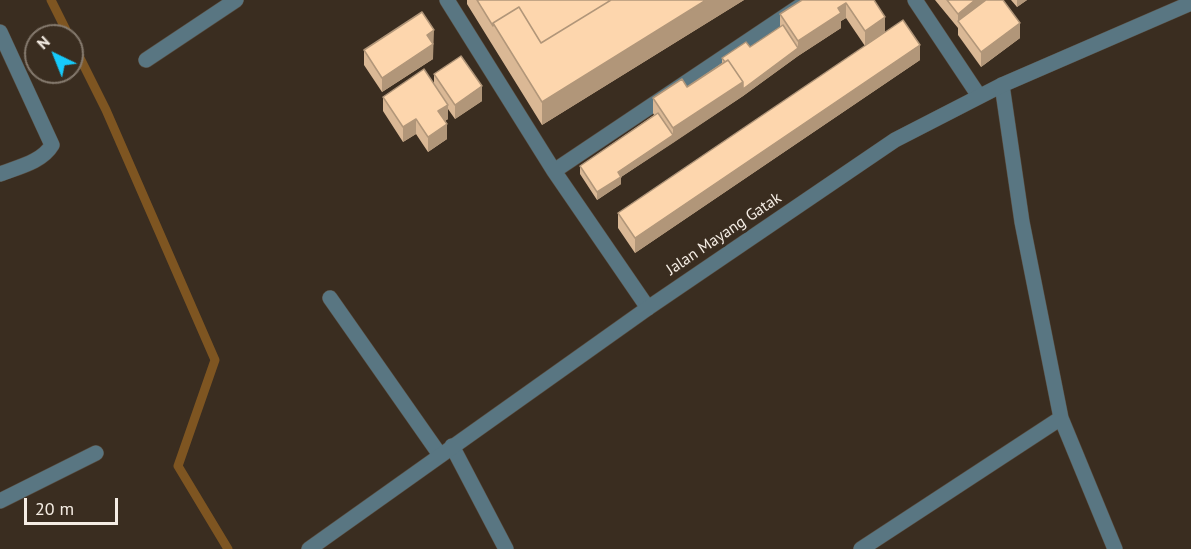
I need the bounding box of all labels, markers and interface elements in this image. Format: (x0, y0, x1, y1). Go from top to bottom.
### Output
north arrow (24, 24, 84, 84)
text: N (32, 31, 54, 53)
street label: Jalan Mayang Gatak (663, 188, 785, 280)
scale bar (27, 486, 122, 524)
text: 20 m (35, 497, 74, 520)

